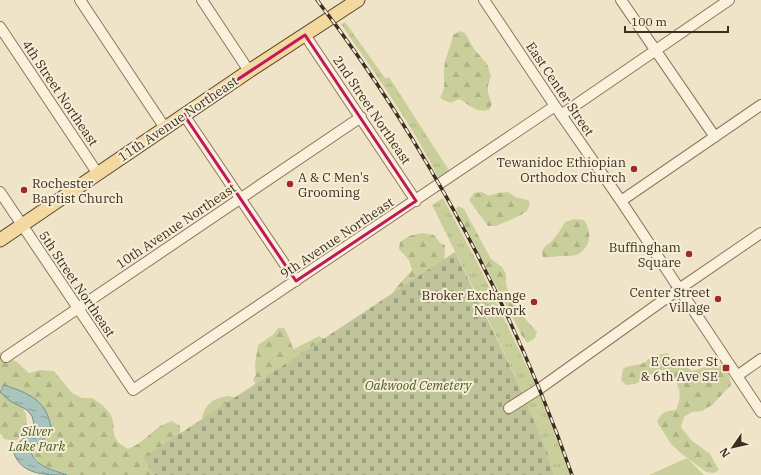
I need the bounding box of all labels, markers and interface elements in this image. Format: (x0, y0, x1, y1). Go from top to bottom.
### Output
scale bar (625, 8, 728, 34)
text: 100 m (631, 14, 667, 29)
street label: 4th Street Northeast (18, 37, 102, 150)
street label: East Center Street (522, 39, 598, 140)
street label: 2nd Street Northeast (329, 52, 415, 168)
street label: 11th Avenue Northeast (115, 72, 242, 165)
place label: Tewanidoc Ethiopian Orthodox Church (497, 154, 626, 186)
marker: Tewanidoc Ethiopian Orthodox Church (629, 164, 639, 174)
place label: A & C Men's Grooming (298, 169, 369, 201)
place label: Rochester Baptist Church (32, 175, 124, 207)
street label: 10th Avenue Northeast (113, 179, 240, 272)
marker: A & C Men's Grooming (285, 179, 295, 189)
marker: Rochester Baptist Church (19, 185, 29, 195)
street label: 9th Avenue Northeast (277, 193, 397, 282)
street label: 5th Street Northeast (35, 228, 119, 341)
place label: Buffingham Square (609, 239, 681, 271)
marker: Buffingham Square (684, 249, 694, 259)
place label: Center Street Village (630, 284, 710, 316)
place label: Broker Exchange Network (421, 287, 526, 319)
marker: Center Street Village (713, 294, 723, 304)
marker: Broker Exchange Network (529, 297, 539, 307)
place label: E Center St & 6th Ave SE (641, 353, 718, 385)
marker: E Center St & 6th Ave SE (721, 363, 731, 373)
park label: Oakwood Cemetery (365, 377, 472, 394)
park label: Silver Lake Park (8, 423, 65, 455)
north arrow (713, 427, 753, 467)
text: N (716, 445, 733, 460)

